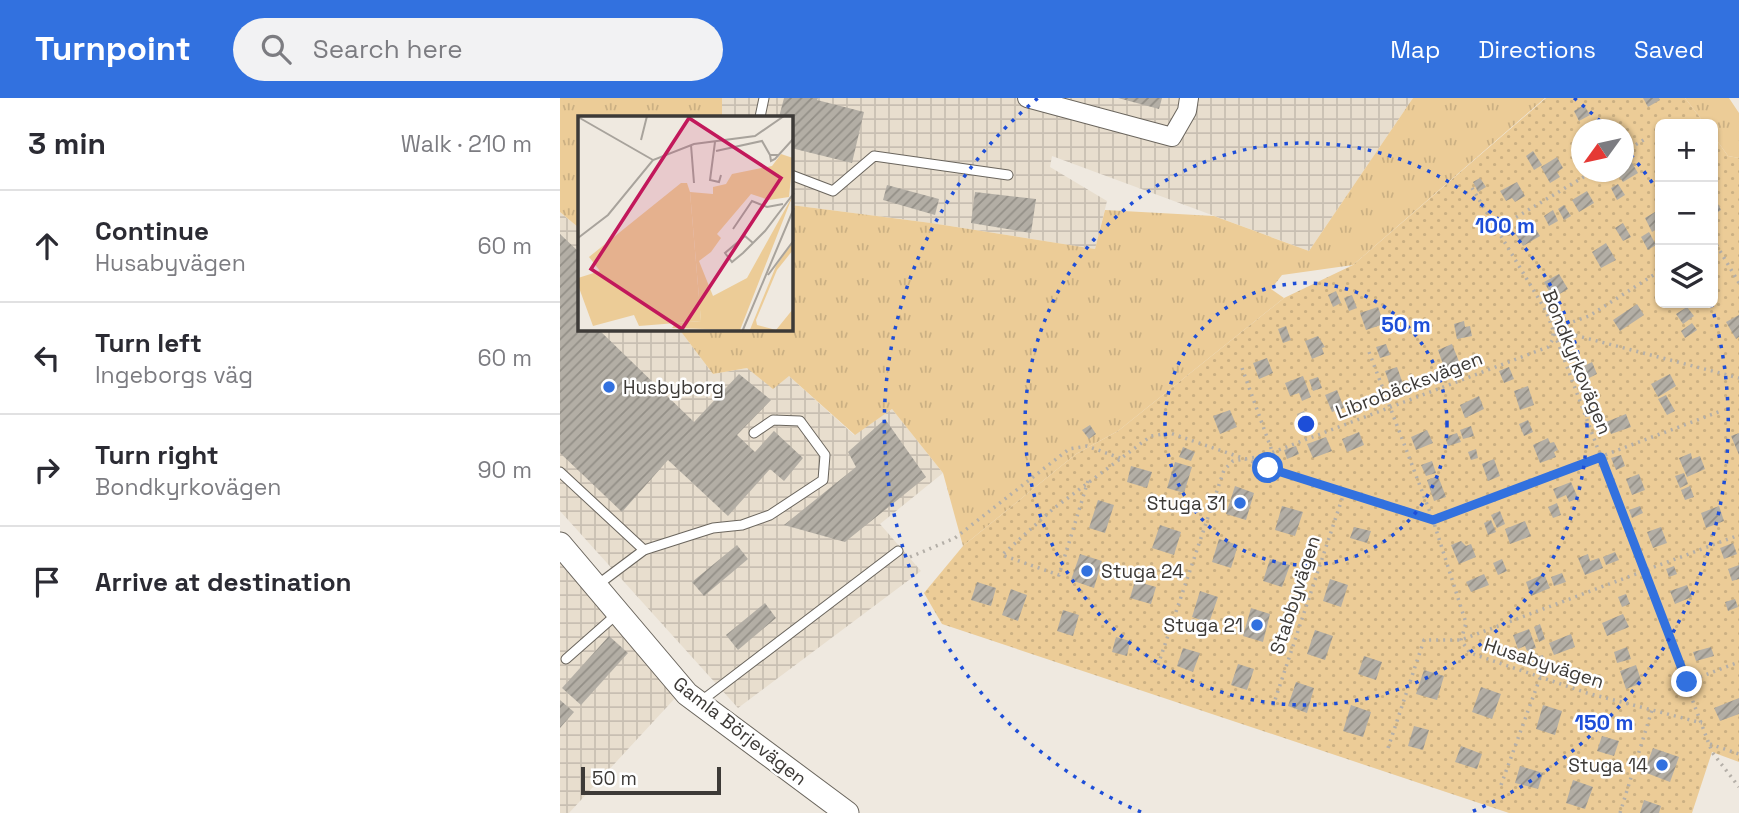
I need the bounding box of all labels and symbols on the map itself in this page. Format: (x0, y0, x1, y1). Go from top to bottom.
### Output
inset map (578, 116, 793, 331)
north arrow (1571, 119, 1634, 182)
text: 100 m (1475, 212, 1535, 239)
street label: Bondkyrkovägen (1537, 286, 1617, 438)
text: 50 m (1381, 311, 1431, 338)
street label: Librobäcksvägen (1332, 345, 1486, 425)
place label: Husbyborg (623, 375, 724, 400)
marker: Husbyborg (601, 379, 617, 395)
centre of rings (1294, 412, 1318, 436)
route start (1252, 452, 1283, 483)
place label: Stuga 31 (1147, 491, 1226, 516)
marker: Stuga 31 (1232, 495, 1248, 511)
street label: Stabbyvägen (1264, 533, 1326, 657)
place label: Stuga 24 (1101, 559, 1184, 584)
marker: Stuga 24 (1079, 563, 1095, 579)
place label: Stuga 21 (1164, 613, 1243, 638)
marker: Stuga 21 (1249, 617, 1265, 633)
street label: Husabyvägen (1481, 632, 1607, 694)
route end (1671, 666, 1702, 697)
street label: Gamla Börjevägen (668, 671, 812, 791)
text: 150 m (1575, 709, 1633, 736)
place label: Stuga 14 (1568, 753, 1648, 778)
marker: Stuga 14 (1654, 757, 1670, 773)
scale bar (581, 764, 721, 796)

